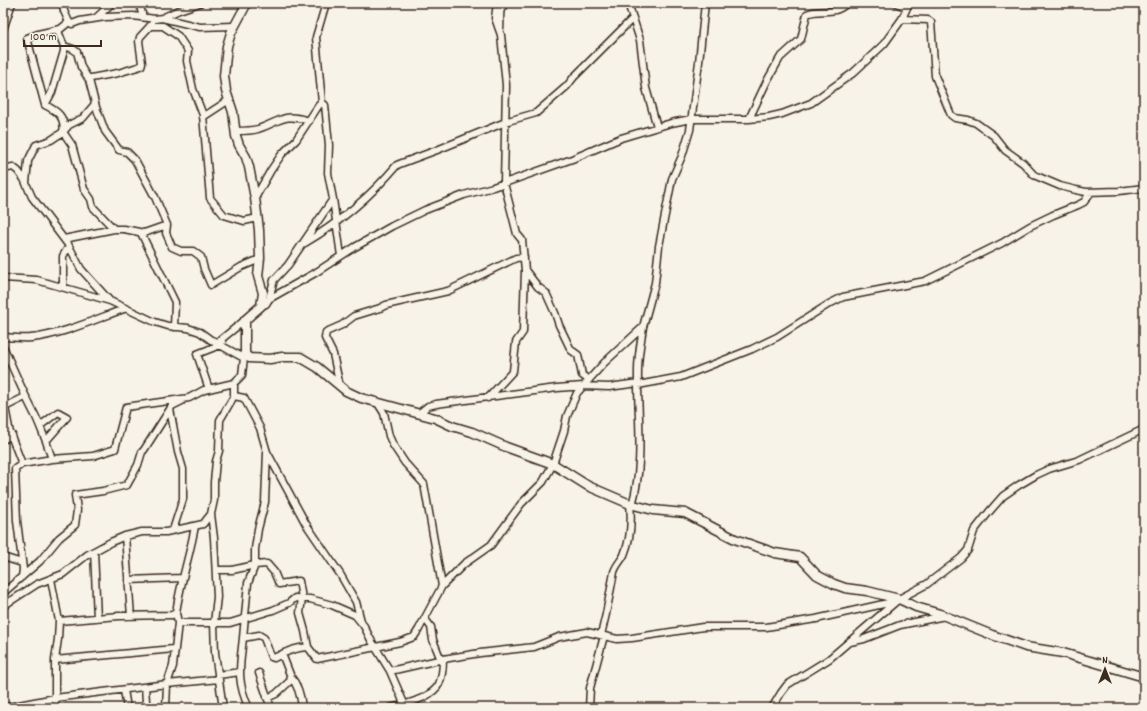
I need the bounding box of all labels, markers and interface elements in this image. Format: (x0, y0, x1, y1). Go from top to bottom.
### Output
scale bar (24, 22, 101, 48)
text: 100 m (30, 29, 57, 46)
north arrow (1085, 649, 1125, 689)
text: N (1102, 653, 1108, 669)

